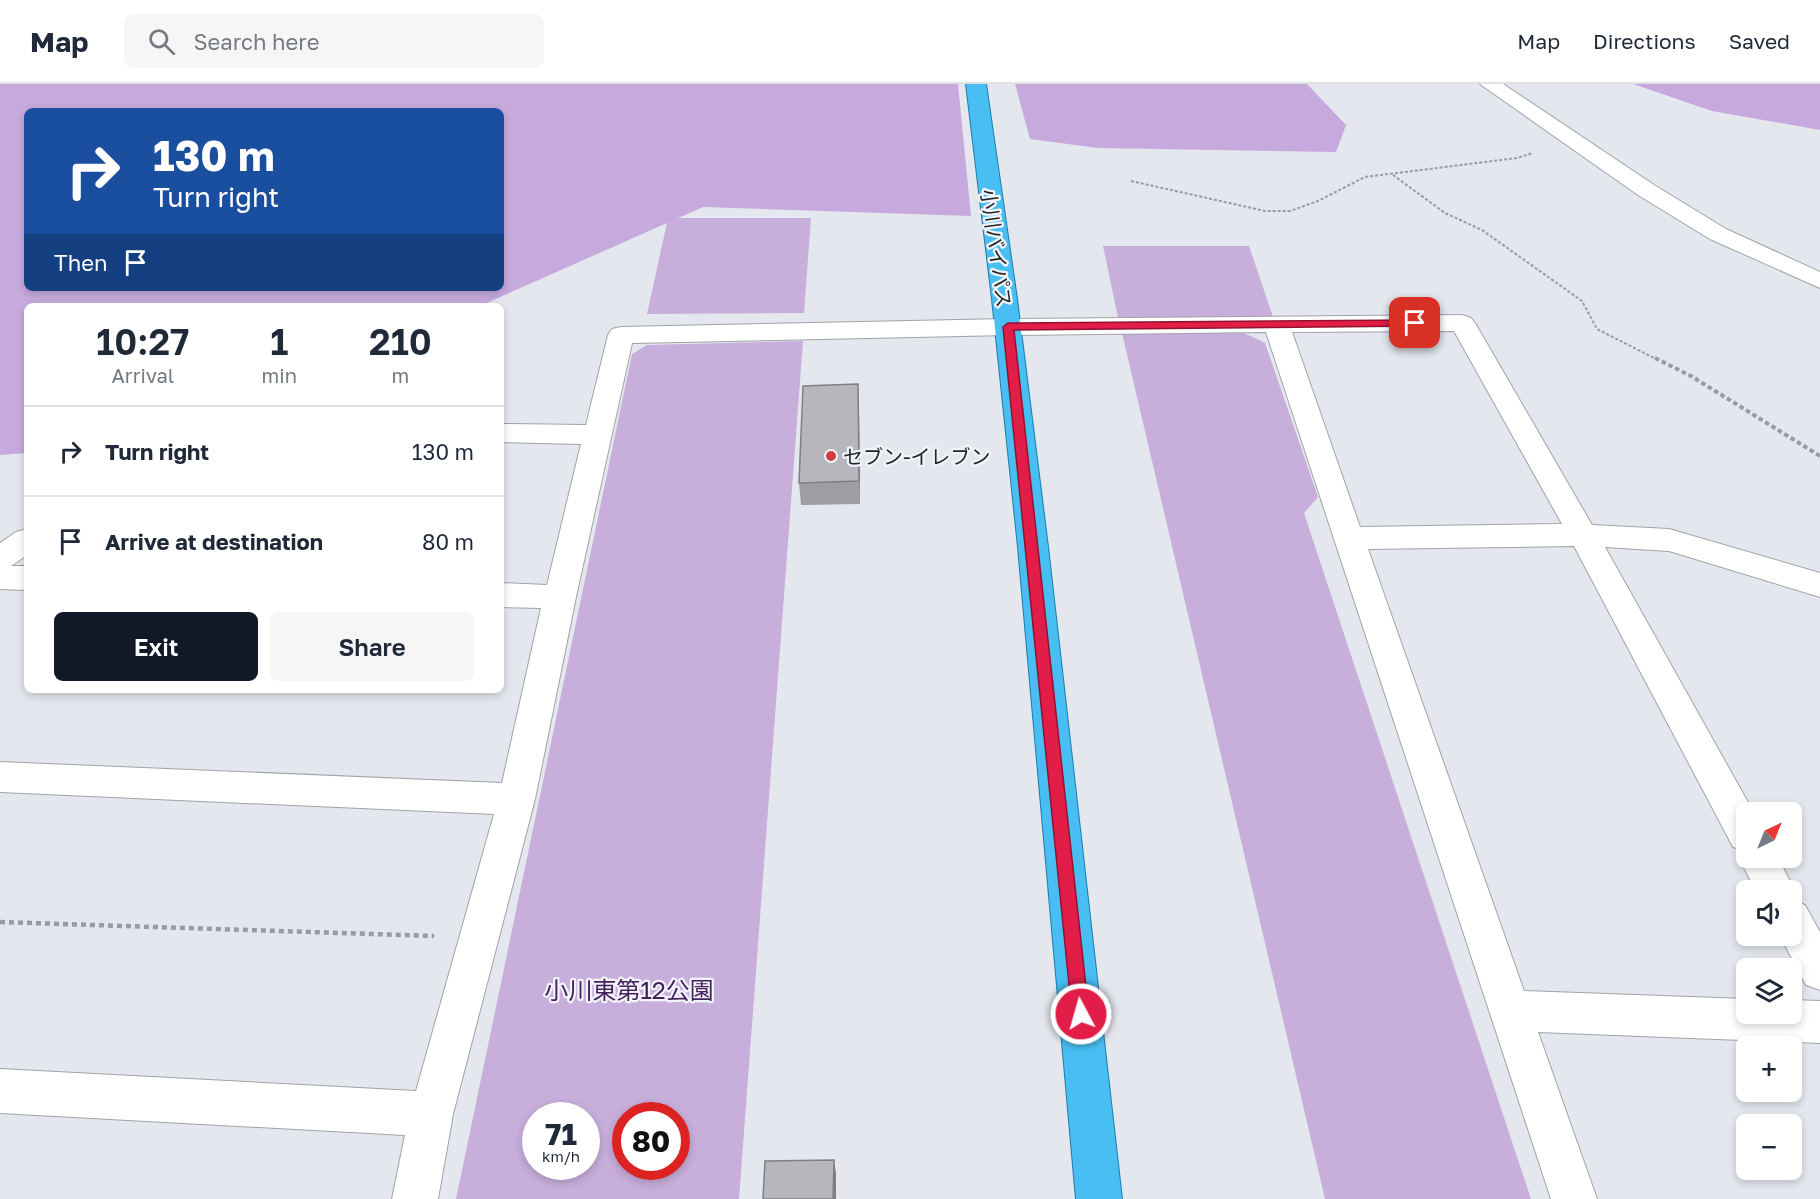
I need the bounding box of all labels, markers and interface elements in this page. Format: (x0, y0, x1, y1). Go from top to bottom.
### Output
search box (124, 14, 544, 68)
text: Map (30, 25, 88, 58)
icon: search (145, 25, 178, 58)
text: Search here (193, 28, 319, 55)
text: Map (1517, 28, 1560, 54)
text: Directions (1593, 28, 1696, 54)
text: Saved (1729, 28, 1790, 54)
text: 130 m (153, 130, 275, 180)
icon: right (54, 132, 132, 210)
text: Turn right (153, 181, 279, 213)
street label: 小川バイパス (977, 187, 1017, 309)
icon: arrive (119, 246, 152, 279)
text: Then (54, 249, 107, 276)
pin (1389, 297, 1440, 348)
icon: arrive (1398, 306, 1431, 339)
text: 10:27 (96, 320, 189, 363)
text: 1 (270, 320, 288, 363)
text: 210 (369, 320, 432, 363)
text: Arrival (111, 363, 174, 387)
text: min (262, 363, 297, 387)
text: m (392, 363, 409, 387)
icon: right (54, 435, 87, 468)
text: Turn right (105, 438, 209, 465)
text: 130 m (412, 438, 474, 465)
place label: セブン-イレブン (843, 444, 991, 468)
marker: セブン-イレブン (824, 449, 838, 463)
icon: arrive (54, 525, 87, 558)
text: Arrive at destination (105, 528, 323, 555)
text: 80 m (422, 528, 474, 555)
button: Exit (54, 612, 258, 681)
button: Share (270, 612, 474, 681)
north arrow (1736, 802, 1802, 868)
map controls (1736, 802, 1802, 1180)
button: sound (1736, 880, 1802, 946)
button: layers (1736, 958, 1802, 1024)
park label: 小川東第12公園 (544, 975, 714, 1004)
position arrow (1049, 982, 1113, 1046)
button: + (1736, 1036, 1802, 1102)
speed limit sign: 80 (612, 1102, 690, 1180)
button: − (1736, 1114, 1802, 1180)
text: 71 (545, 1116, 577, 1152)
text: km/h (542, 1147, 580, 1165)

